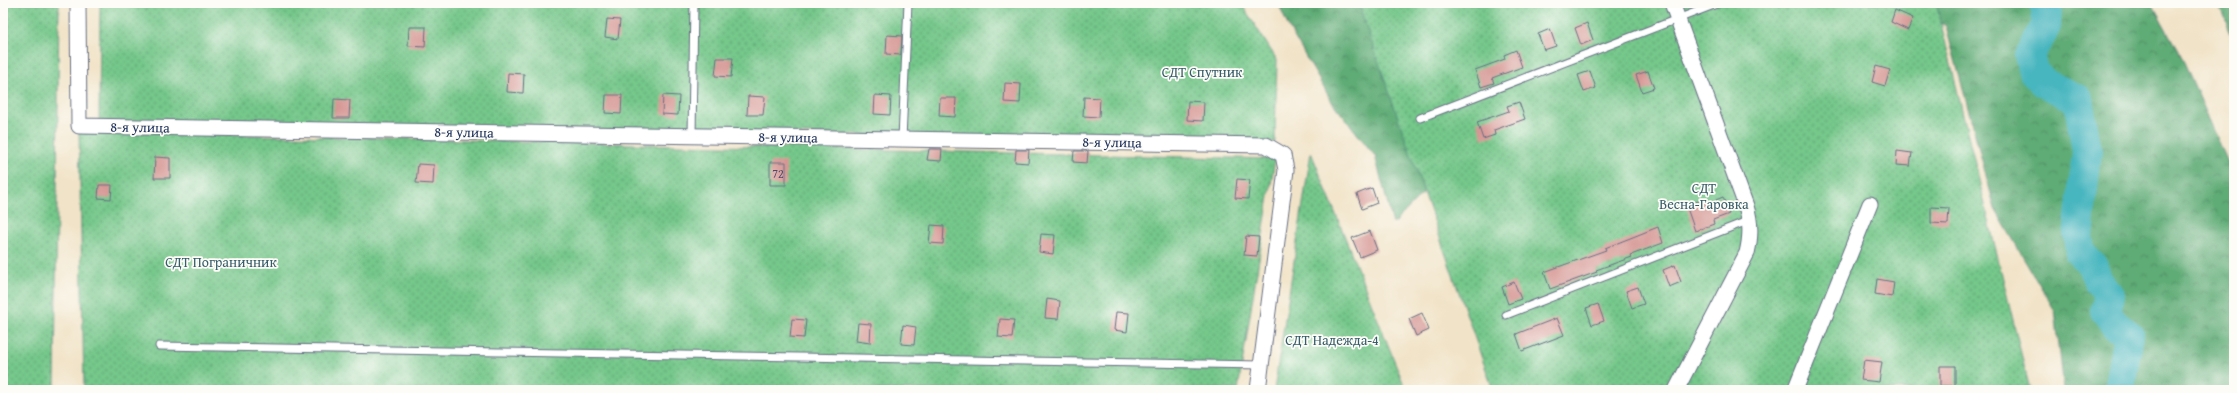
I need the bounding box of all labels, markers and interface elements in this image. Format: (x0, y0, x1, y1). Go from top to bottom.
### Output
park label: СДТ Спутник (1162, 62, 1243, 82)
street label: 8-я улица (110, 116, 170, 138)
street label: 8-я улица (434, 121, 494, 143)
street label: 8-я улица (758, 126, 818, 148)
street label: 8-я улица (1082, 131, 1142, 153)
house number: 72 (772, 165, 784, 182)
park label: СДТ Весна-Гаровка (1659, 178, 1749, 214)
park label: СДТ Пограничник (165, 252, 277, 272)
park label: СДТ Надежда-4 (1285, 330, 1379, 350)

